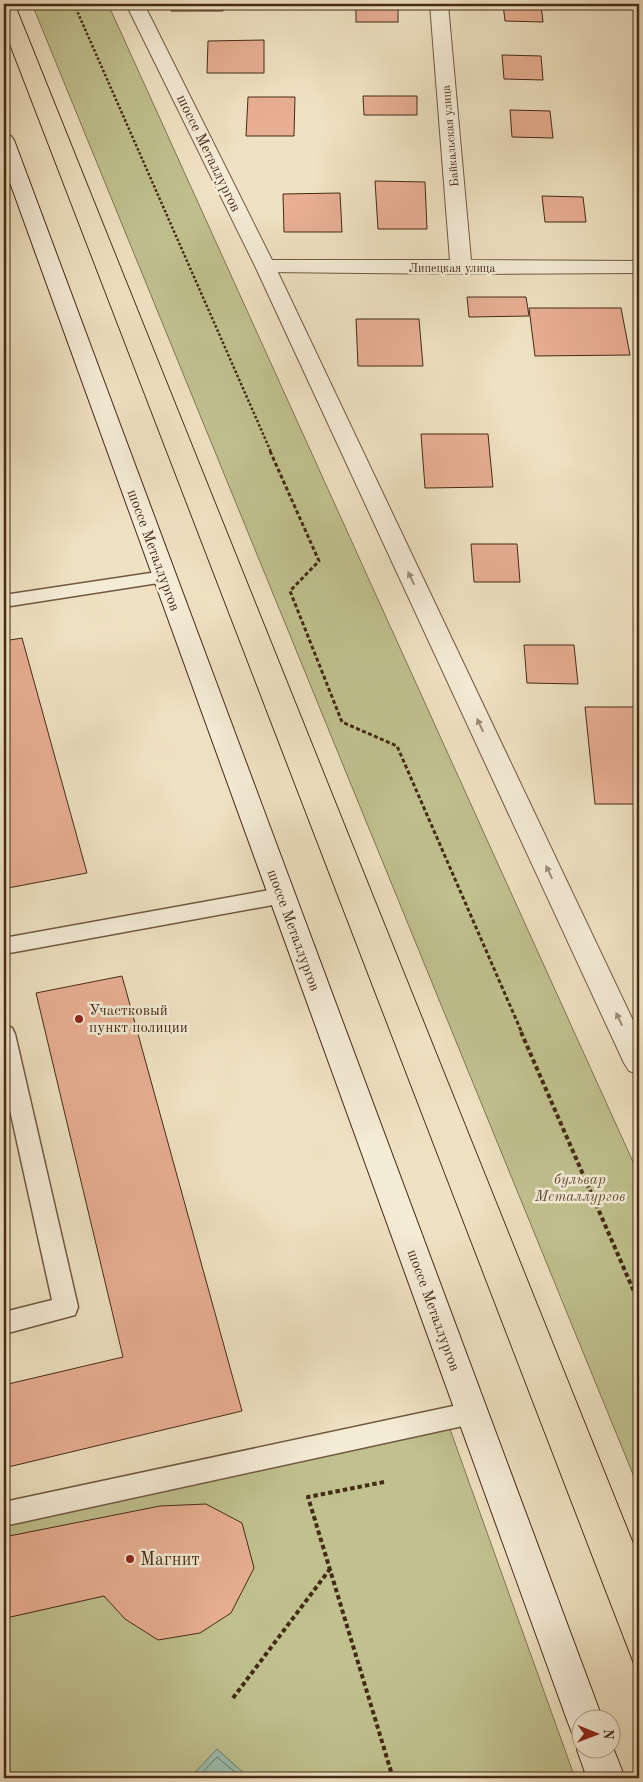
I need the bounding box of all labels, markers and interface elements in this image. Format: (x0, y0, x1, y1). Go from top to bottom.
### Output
street label: Байкальская улица (441, 85, 461, 187)
street label: шоссе Металлургов (173, 93, 243, 215)
street label: Липецкая улица (409, 263, 495, 275)
street label: шоссе Металлургов (124, 488, 182, 613)
one-way arrow (407, 570, 415, 585)
one-way arrow (476, 718, 484, 732)
one-way arrow (545, 865, 553, 879)
street label: шоссе Металлургов (264, 868, 322, 993)
place label: Участковый пункт полиции (89, 1004, 188, 1036)
one-way arrow (614, 1012, 622, 1026)
marker: Участковый пункт полиции (73, 1013, 85, 1025)
park label: бульвар Металлургов (534, 1172, 625, 1205)
street label: шоссе Металлургов (404, 1248, 462, 1373)
place label: Магнит (140, 1551, 200, 1569)
marker: Магнит (124, 1553, 136, 1565)
north arrow (570, 1710, 620, 1760)
text: N (601, 1729, 615, 1740)

